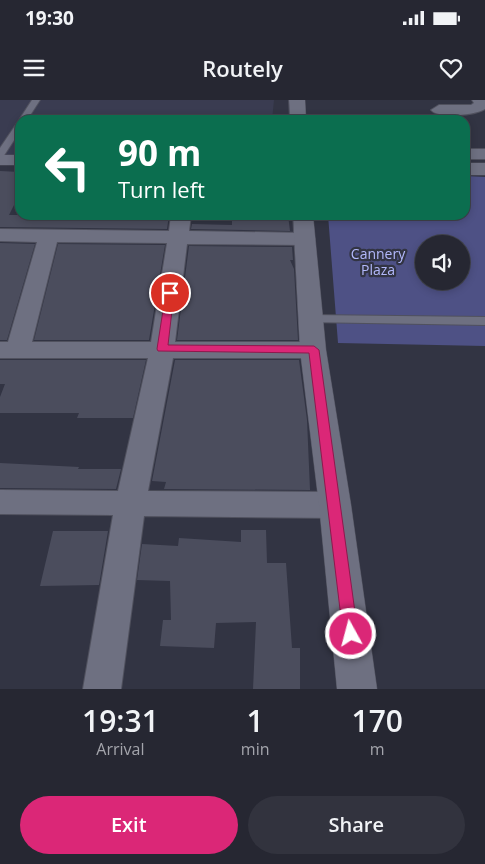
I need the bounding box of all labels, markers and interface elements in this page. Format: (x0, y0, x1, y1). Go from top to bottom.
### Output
text: 19:30 (25, 5, 74, 31)
text: Routely (202, 53, 283, 83)
icon: menu (20, 54, 48, 82)
icon: heart (437, 54, 465, 82)
text: 90 m (118, 129, 201, 176)
icon: left (35, 135, 100, 200)
text: Turn left (118, 174, 205, 204)
map controls (415, 235, 470, 290)
button: sound (415, 235, 470, 290)
park label: Cannery Plaza (351, 244, 406, 279)
pin (149, 272, 191, 314)
icon: arrive (156, 279, 184, 307)
position arrow (324, 607, 376, 659)
text: 19:31 (82, 700, 159, 741)
text: 1 (247, 700, 264, 741)
text: 170 (352, 700, 403, 741)
text: Arrival (96, 738, 145, 760)
text: min (241, 738, 270, 760)
text: m (370, 738, 385, 760)
button: Exit (20, 796, 238, 854)
button: Share (248, 796, 465, 854)

